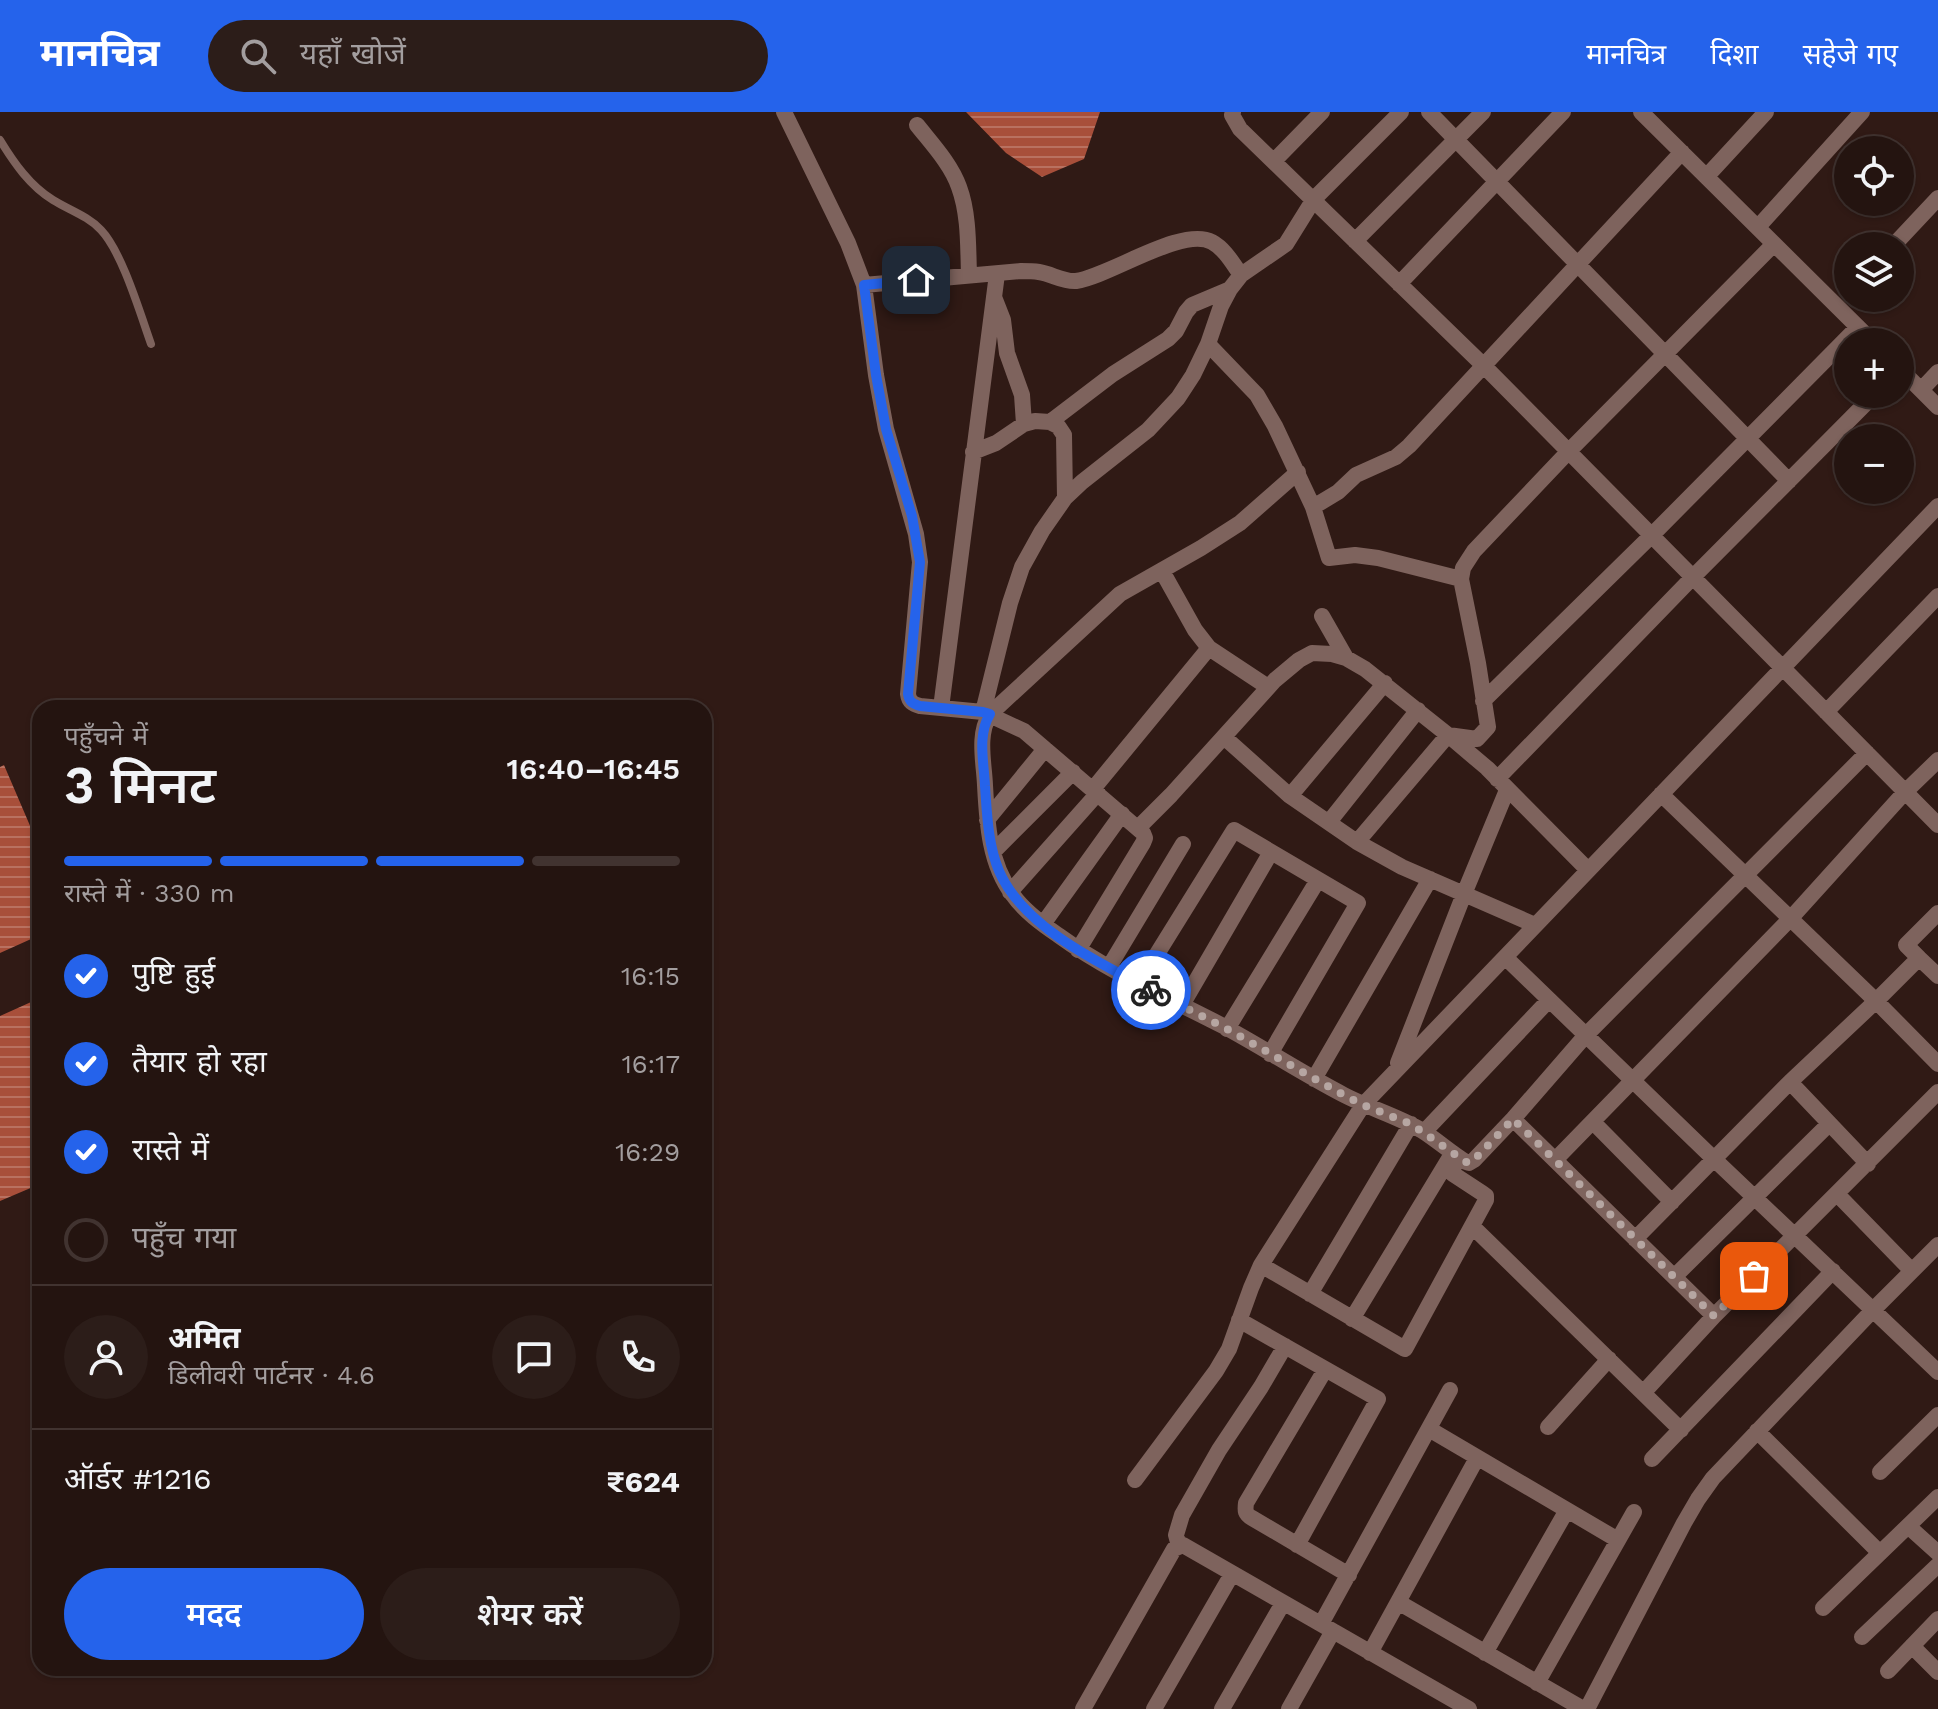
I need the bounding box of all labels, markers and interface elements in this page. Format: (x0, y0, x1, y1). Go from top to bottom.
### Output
search box (208, 20, 768, 92)
text: मानचित्र (40, 31, 160, 75)
icon: search (236, 34, 280, 78)
text: यहाँ खोजें (300, 36, 406, 71)
text: मानचित्र (1586, 38, 1666, 71)
text: दिशा (1710, 38, 1759, 71)
text: सहेजे गए (1803, 38, 1898, 71)
map controls (1834, 136, 1914, 504)
button: locate (1834, 136, 1914, 216)
button: layers (1834, 232, 1914, 312)
pin (882, 246, 950, 314)
icon: home (894, 258, 938, 302)
button: + (1834, 328, 1914, 408)
button: − (1834, 424, 1914, 504)
text: पहुँचने में (64, 721, 148, 751)
text: 16:40–16:45 (507, 751, 680, 786)
text: 3 मिनट (64, 755, 216, 816)
text: रास्ते में · 330 m (64, 878, 234, 908)
courier (1111, 950, 1191, 1030)
icon: check (64, 954, 108, 998)
text: पुष्टि हुई (132, 956, 215, 991)
text: 16:15 (621, 961, 680, 991)
icon: bike (1129, 968, 1173, 1012)
icon: check (64, 1042, 108, 1086)
text: तैयार हो रहा (132, 1044, 267, 1079)
text: 16:17 (622, 1049, 680, 1079)
icon: check (64, 1130, 108, 1174)
text: रास्ते में (132, 1132, 209, 1167)
text: 16:29 (615, 1137, 680, 1167)
text: पहुँच गया (132, 1220, 236, 1255)
pin (1720, 1242, 1788, 1310)
icon: bag (1732, 1254, 1776, 1298)
button: person (64, 1315, 148, 1399)
button: chat (492, 1315, 576, 1399)
button: phone (596, 1315, 680, 1399)
text: अमित (168, 1320, 241, 1355)
text: डिलीवरी पार्टनर · 4.6 (168, 1360, 375, 1390)
text: ऑर्डर #1216 (64, 1461, 212, 1496)
text: ₹624 (607, 1464, 680, 1499)
button: मदद (64, 1568, 364, 1660)
button: शेयर करें (380, 1568, 680, 1660)

